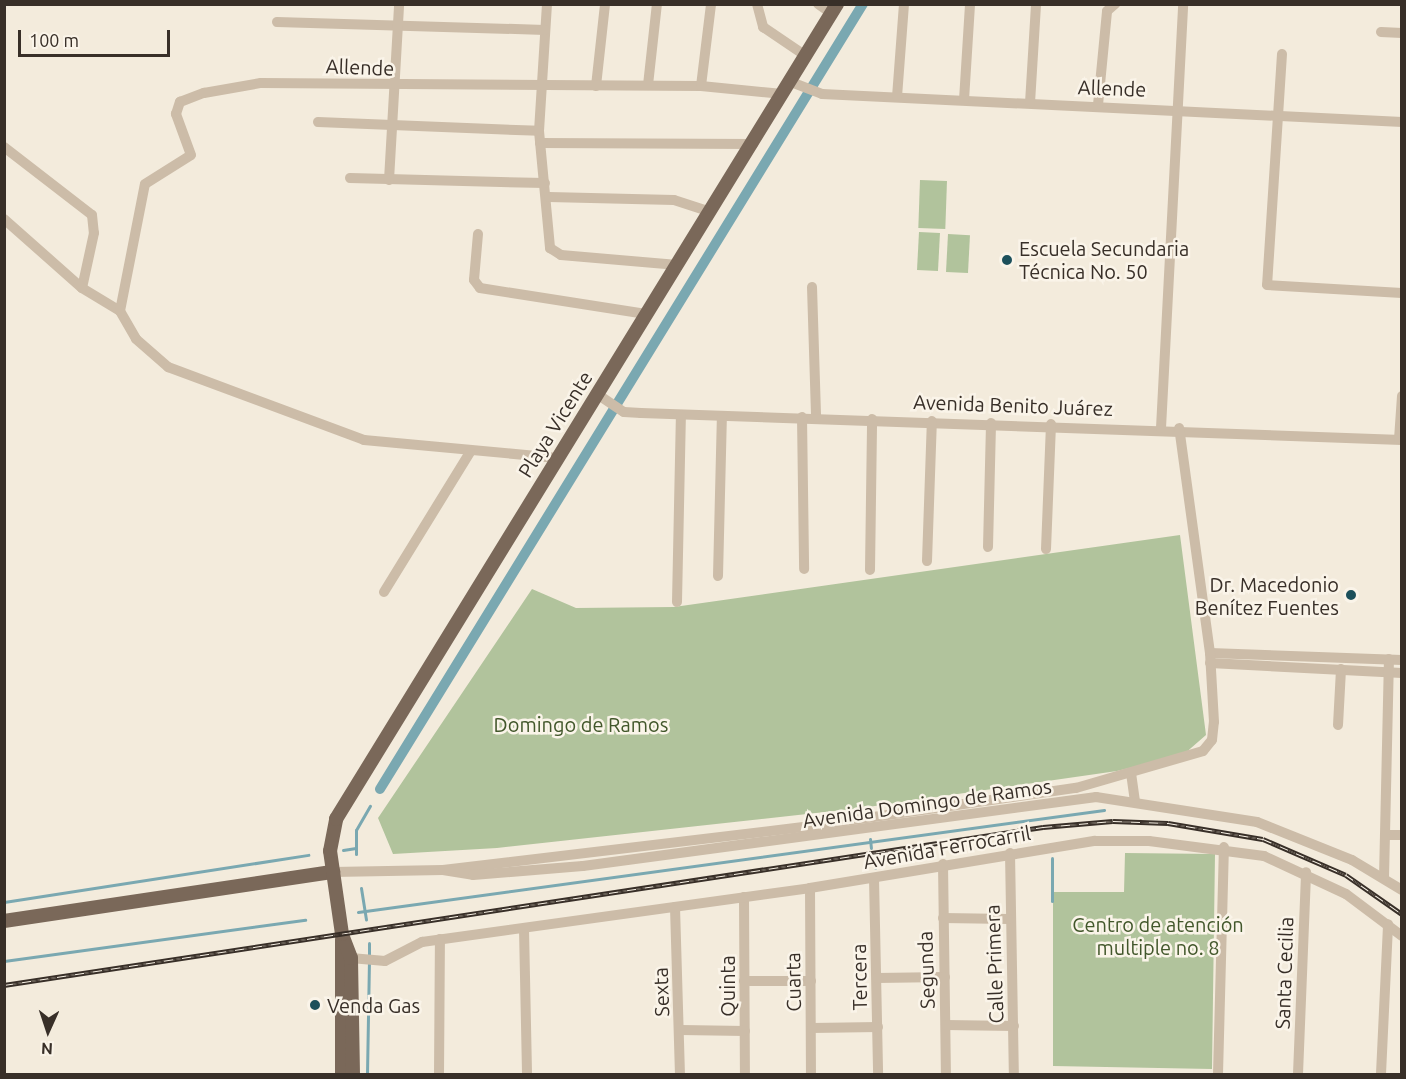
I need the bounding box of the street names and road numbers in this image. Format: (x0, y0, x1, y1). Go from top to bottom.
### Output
street label: Allende (325, 54, 395, 80)
street label: Allende (1077, 75, 1147, 101)
street label: Playa Vicente (513, 366, 597, 482)
street label: Avenida Benito Juárez (913, 390, 1113, 420)
street label: Avenida Domingo de Ramos (801, 774, 1053, 832)
street label: Avenida Ferrocarril (861, 820, 1033, 874)
street label: Calle Primera (980, 904, 1008, 1024)
street label: Santa Cecilia (1270, 916, 1298, 1030)
street label: Segunda (913, 931, 939, 1009)
street label: Tercera (846, 943, 872, 1011)
street label: Cuarta (780, 952, 806, 1012)
street label: Quinta (715, 955, 739, 1017)
street label: Sexta (648, 967, 674, 1017)

